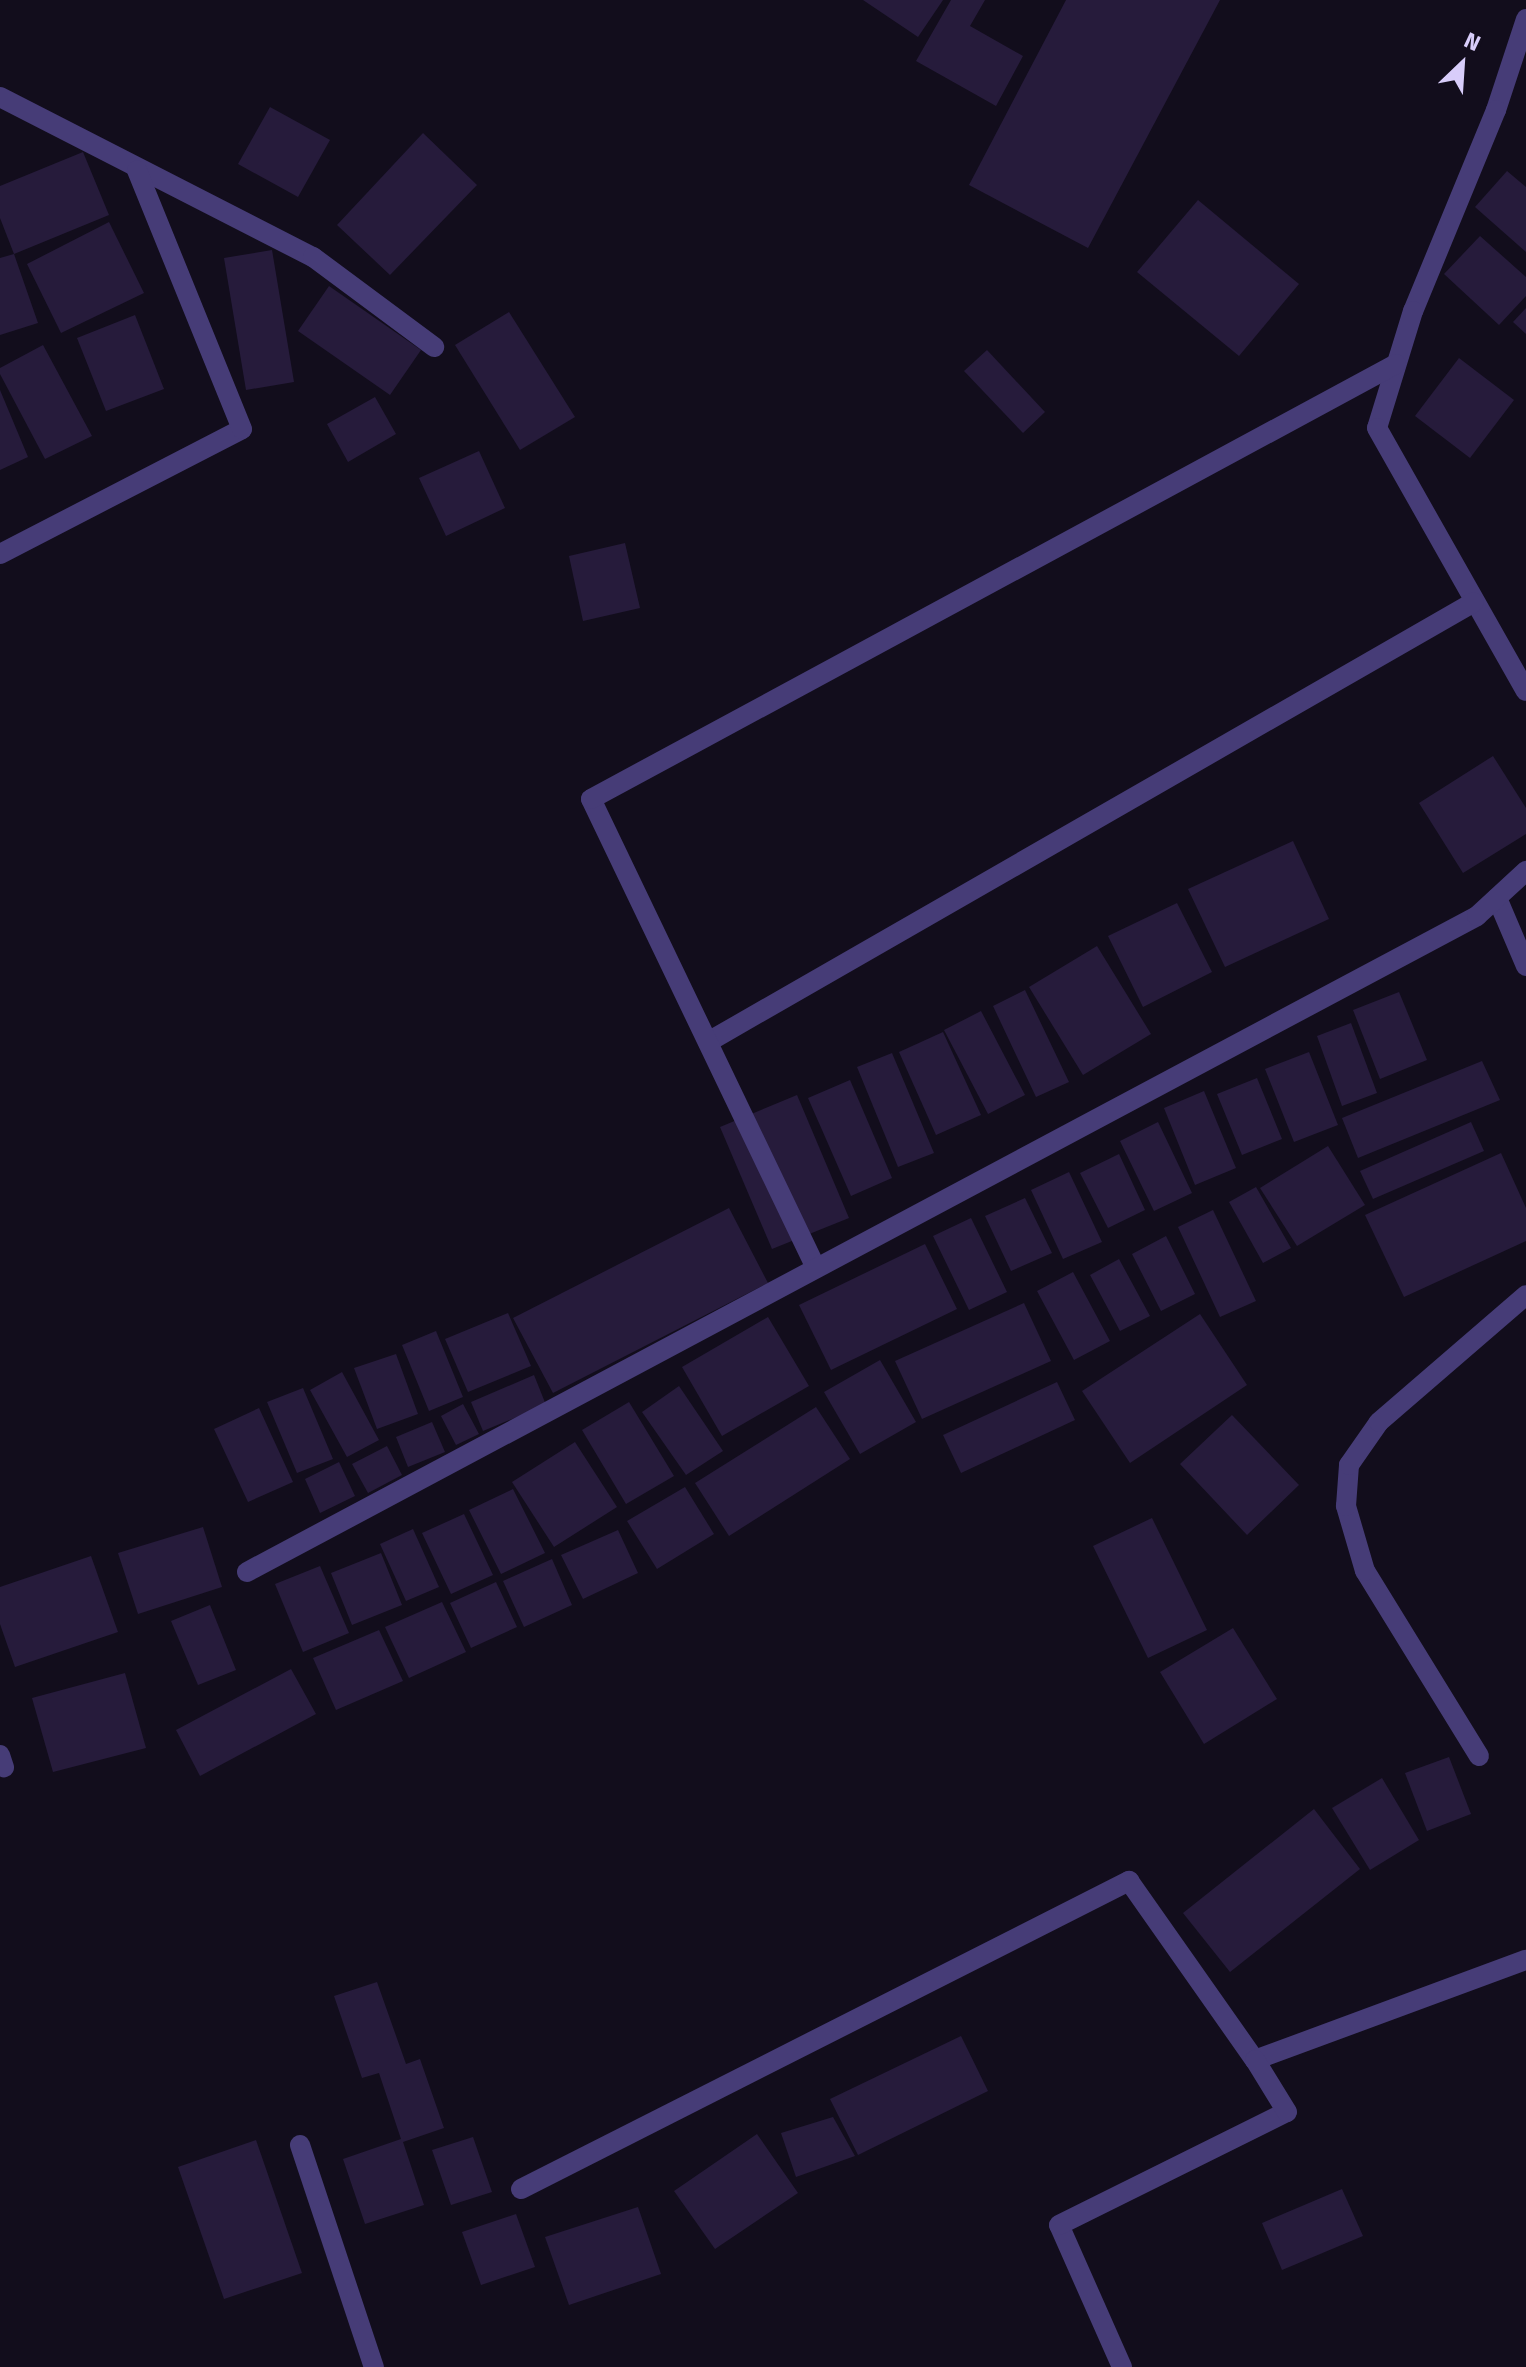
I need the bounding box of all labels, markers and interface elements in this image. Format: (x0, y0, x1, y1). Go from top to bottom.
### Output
north arrow (1422, 24, 1502, 104)
text: N (1460, 26, 1485, 57)

